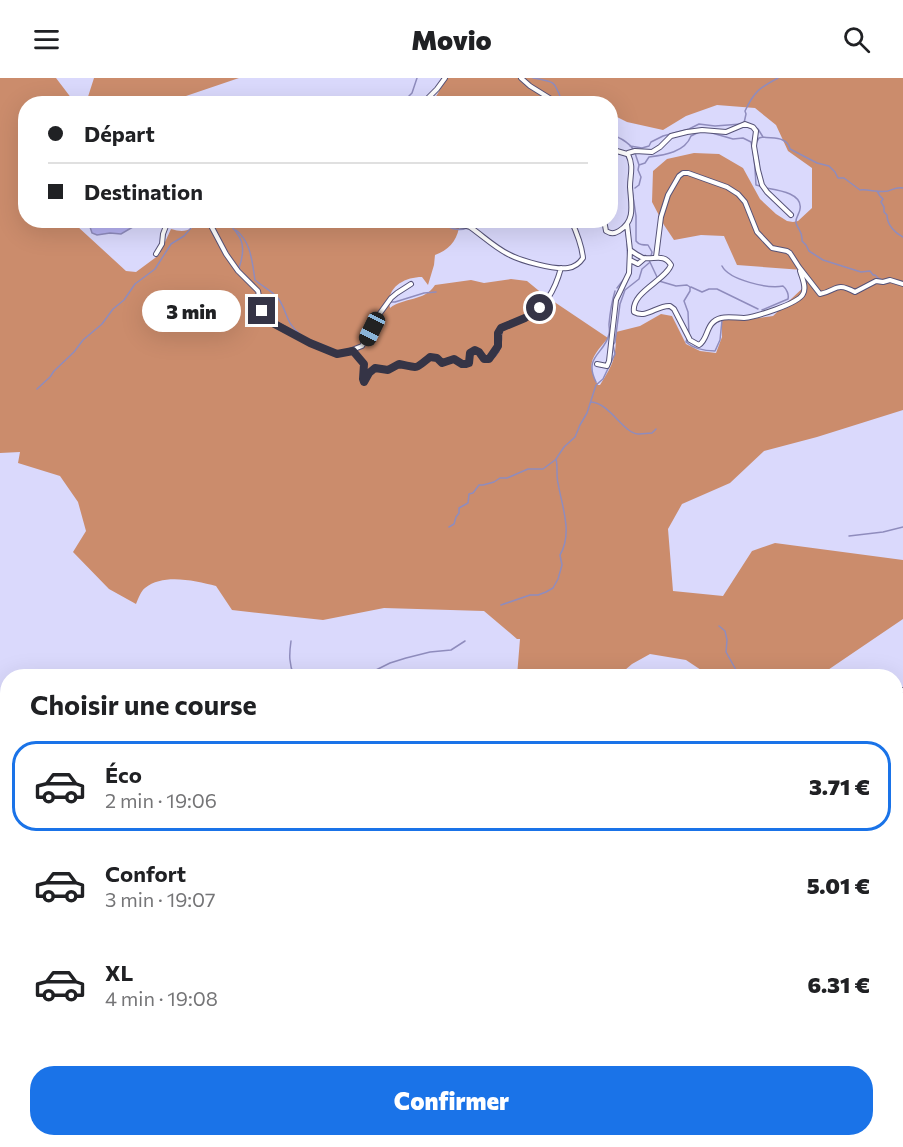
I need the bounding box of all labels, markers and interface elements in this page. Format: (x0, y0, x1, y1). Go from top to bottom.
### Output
icon: menu (30, 23, 63, 56)
text: Movio (411, 23, 492, 56)
icon: search (840, 23, 873, 56)
text: Départ (84, 120, 155, 147)
text: Destination (84, 178, 203, 205)
callout: 3 min (142, 290, 241, 332)
route start (526, 294, 553, 321)
route end (248, 297, 275, 324)
text: 3 min (166, 299, 217, 323)
car (356, 309, 388, 349)
text: Choisir une course (30, 688, 257, 721)
icon: car (33, 759, 87, 813)
text: Éco (105, 761, 142, 788)
text: 3.71 € (809, 773, 870, 800)
text: 2 min · 19:06 (105, 788, 217, 812)
icon: car (33, 858, 87, 912)
text: Confort (105, 860, 186, 887)
text: 5.01 € (807, 872, 870, 899)
text: 3 min · 19:07 (105, 887, 216, 911)
icon: car (33, 957, 87, 1011)
text: XL (105, 959, 133, 986)
text: 6.31 € (807, 971, 870, 998)
text: 4 min · 19:08 (105, 986, 218, 1010)
button: Confirmer (30, 1066, 873, 1135)

